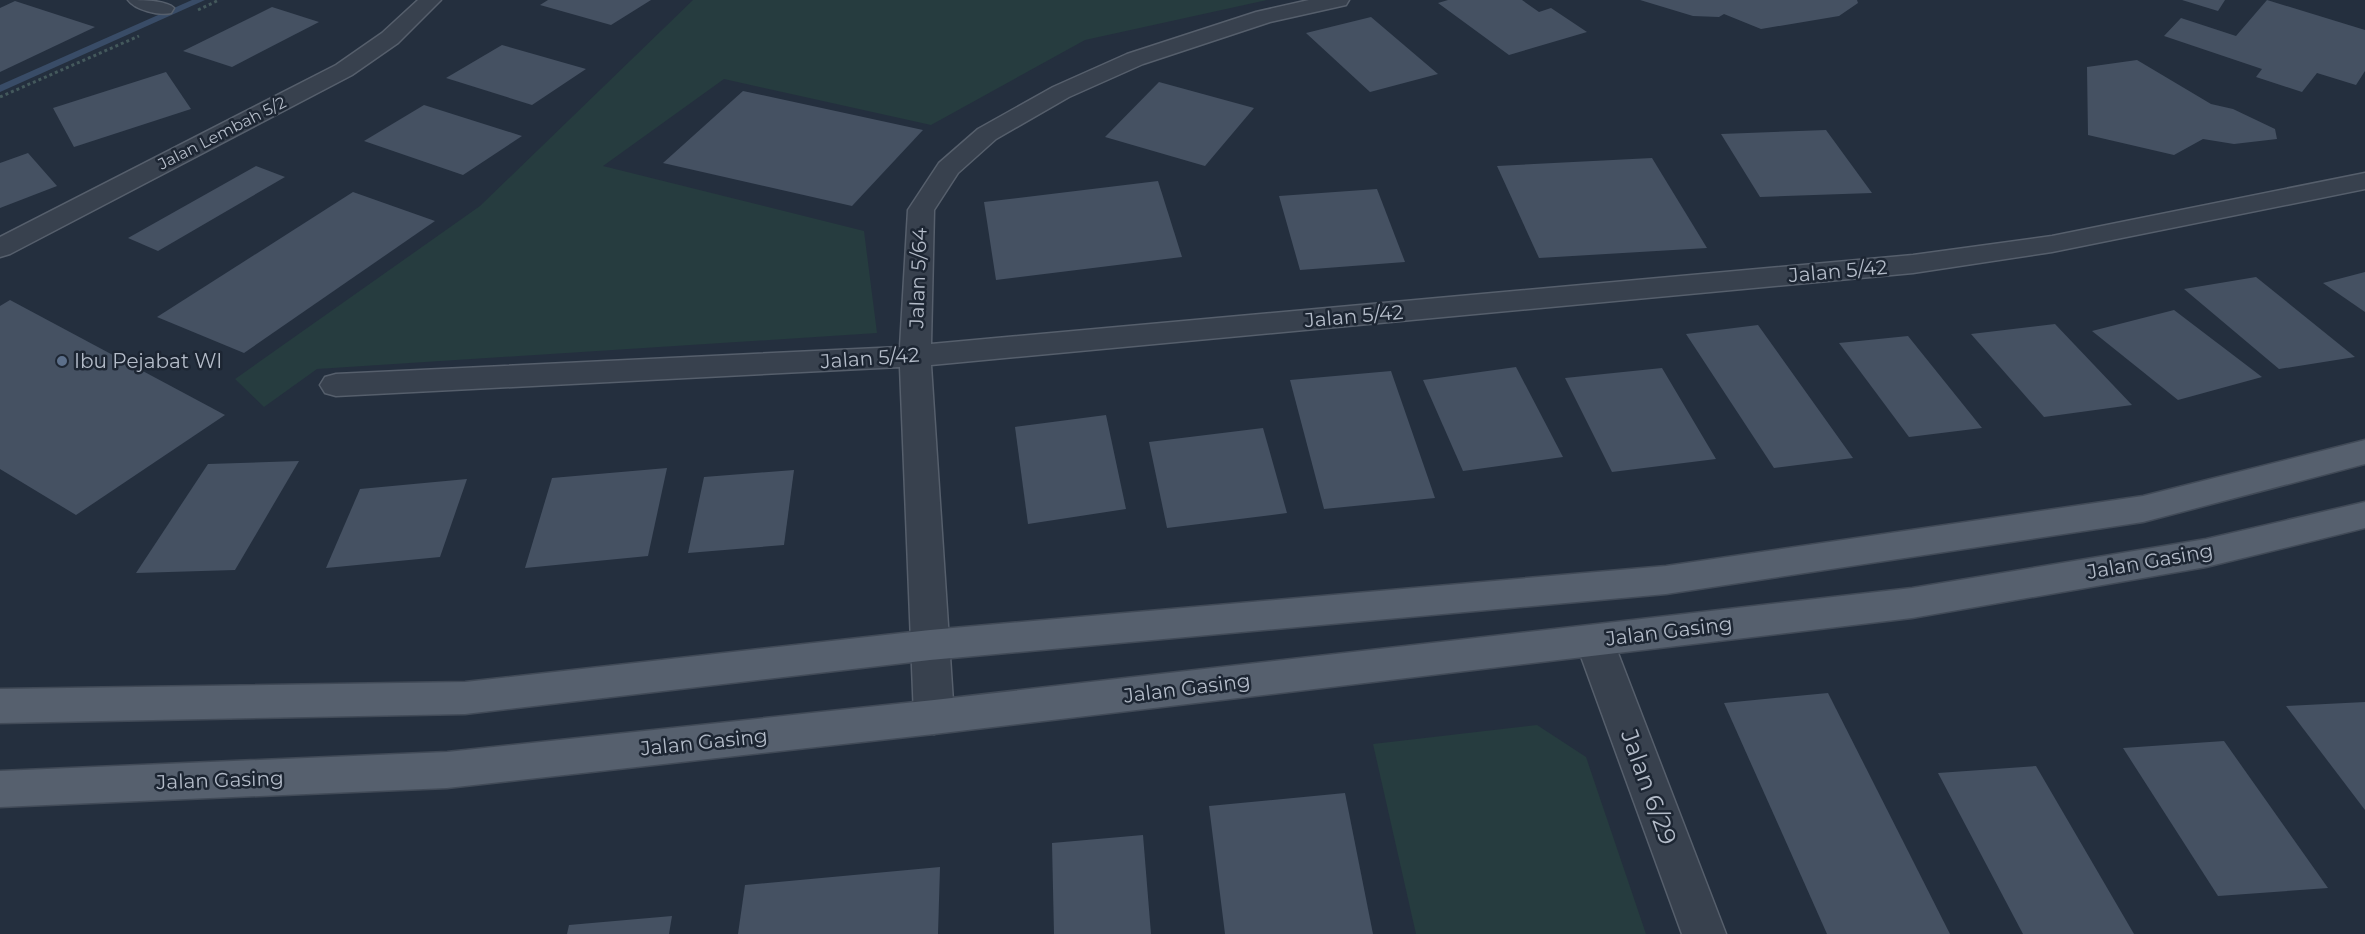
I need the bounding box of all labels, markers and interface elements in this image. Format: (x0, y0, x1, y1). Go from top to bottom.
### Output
street label: Jalan Lembah 5/2 (154, 93, 289, 174)
street label: Jalan 5/64 (904, 227, 932, 330)
street label: Jalan 5/42 (1787, 255, 1888, 287)
street label: Jalan 5/42 (1303, 300, 1404, 332)
street label: Jalan 5/42 (819, 343, 920, 373)
place label: Ibu Pejabat WI (74, 349, 222, 373)
marker: Ibu Pejabat WI (55, 354, 69, 368)
street label: Jalan Gasing (2084, 538, 2215, 584)
street label: Jalan Gasing (1603, 611, 1734, 651)
street label: Jalan Gasing (1121, 668, 1252, 708)
street label: Jalan Gasing (638, 723, 769, 761)
street label: Jalan 6/29 (1614, 724, 1683, 849)
street label: Jalan Gasing (155, 766, 284, 794)

